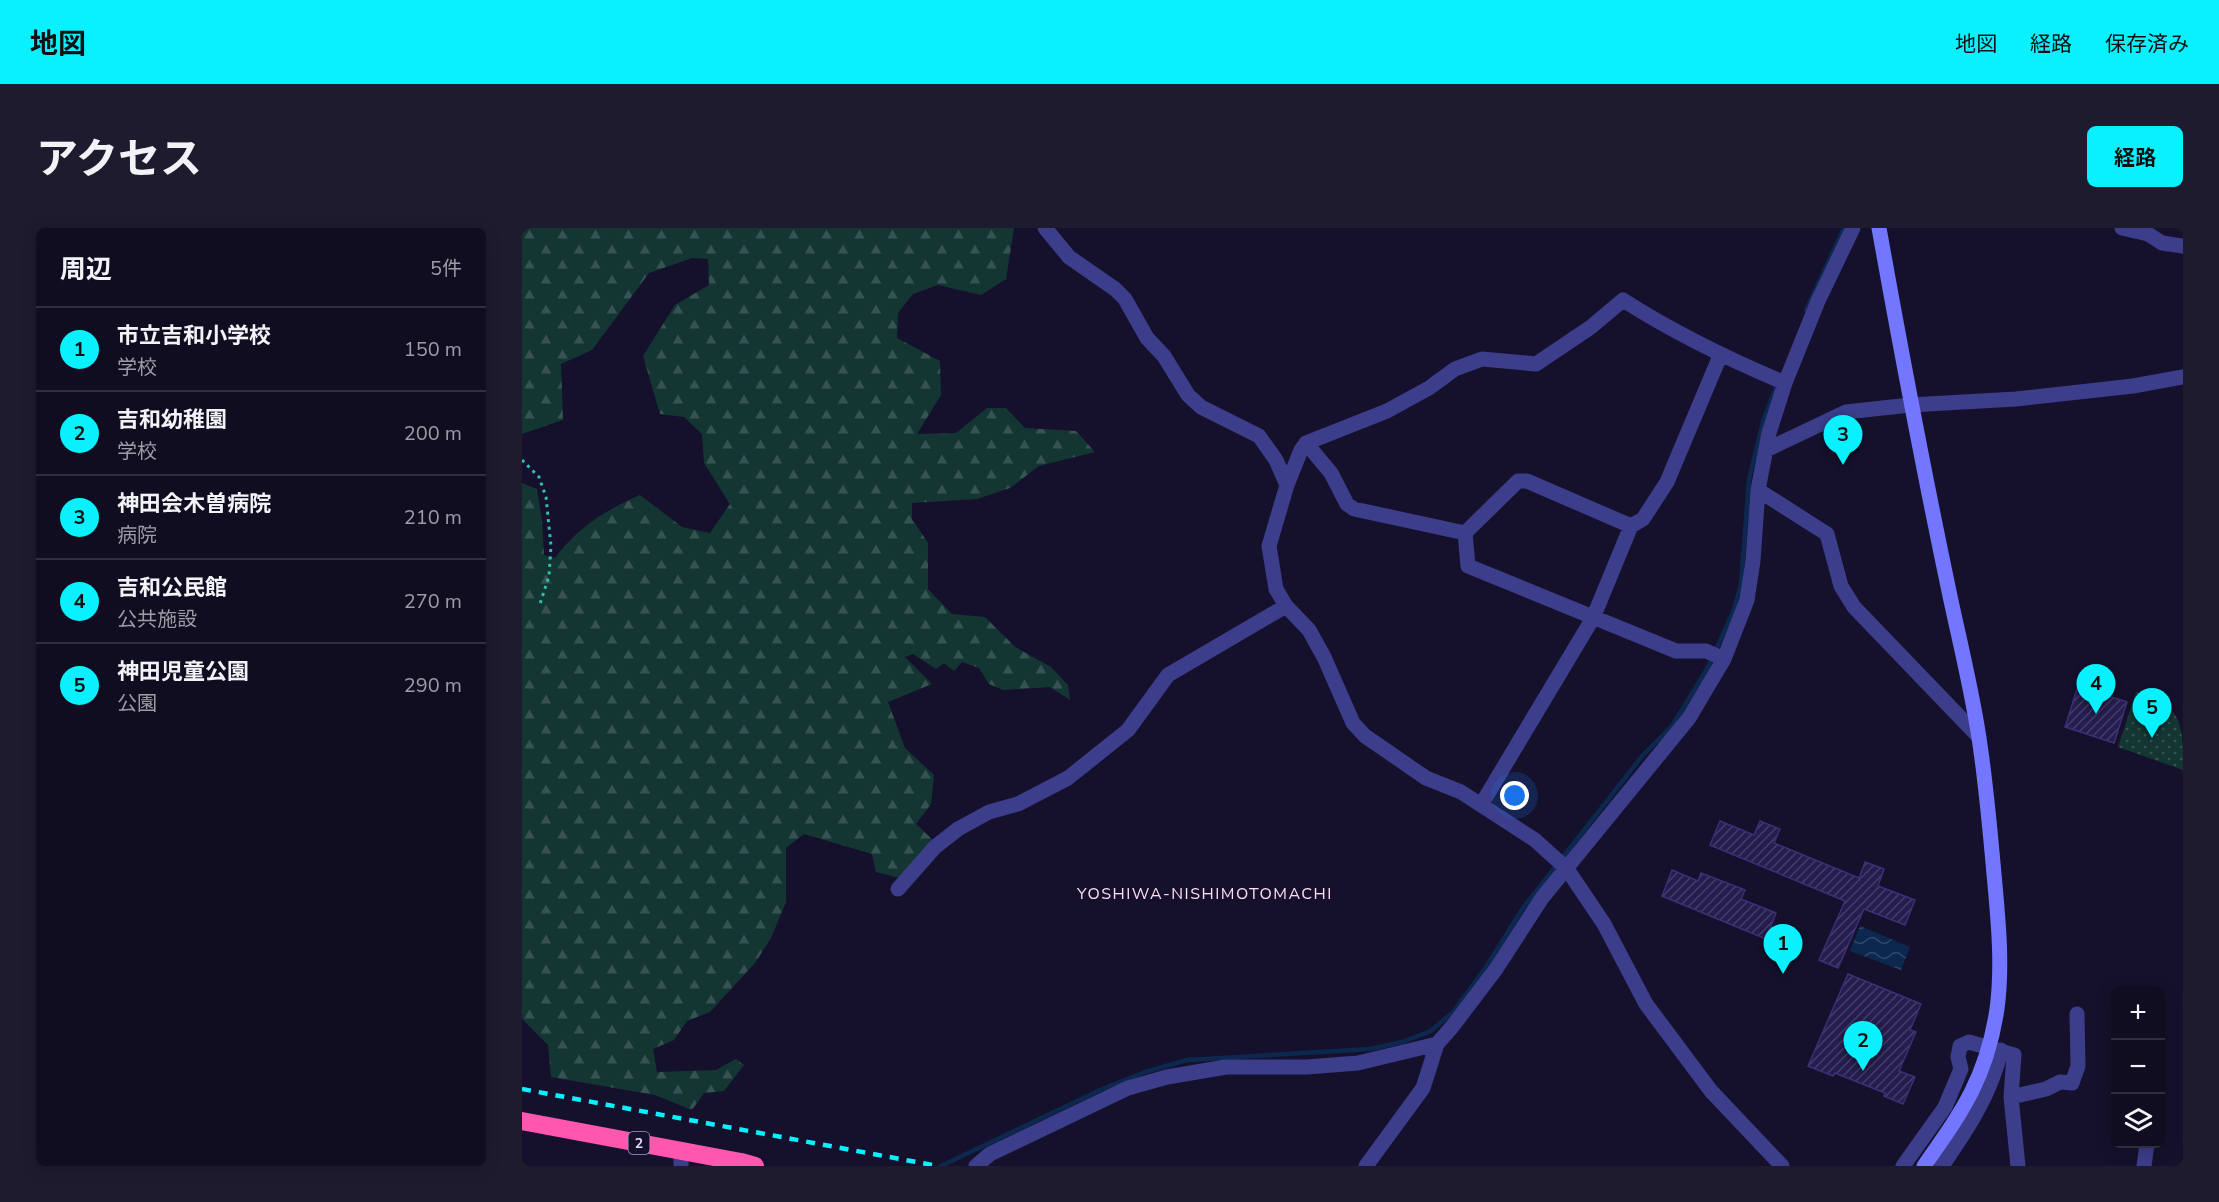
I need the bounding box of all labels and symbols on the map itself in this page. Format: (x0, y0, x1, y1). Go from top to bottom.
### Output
pin: 3 (1824, 416, 1862, 465)
pin: 4 (2076, 664, 2116, 714)
pin: 5 (2132, 688, 2172, 738)
your location (1500, 781, 1529, 810)
district label: YOSHIWA-NISHIMOTOMACHI (1076, 883, 1333, 905)
pin: 1 (1764, 924, 1802, 974)
pin: 2 (1844, 1022, 1882, 1071)
road number: 2 (628, 1132, 650, 1154)

